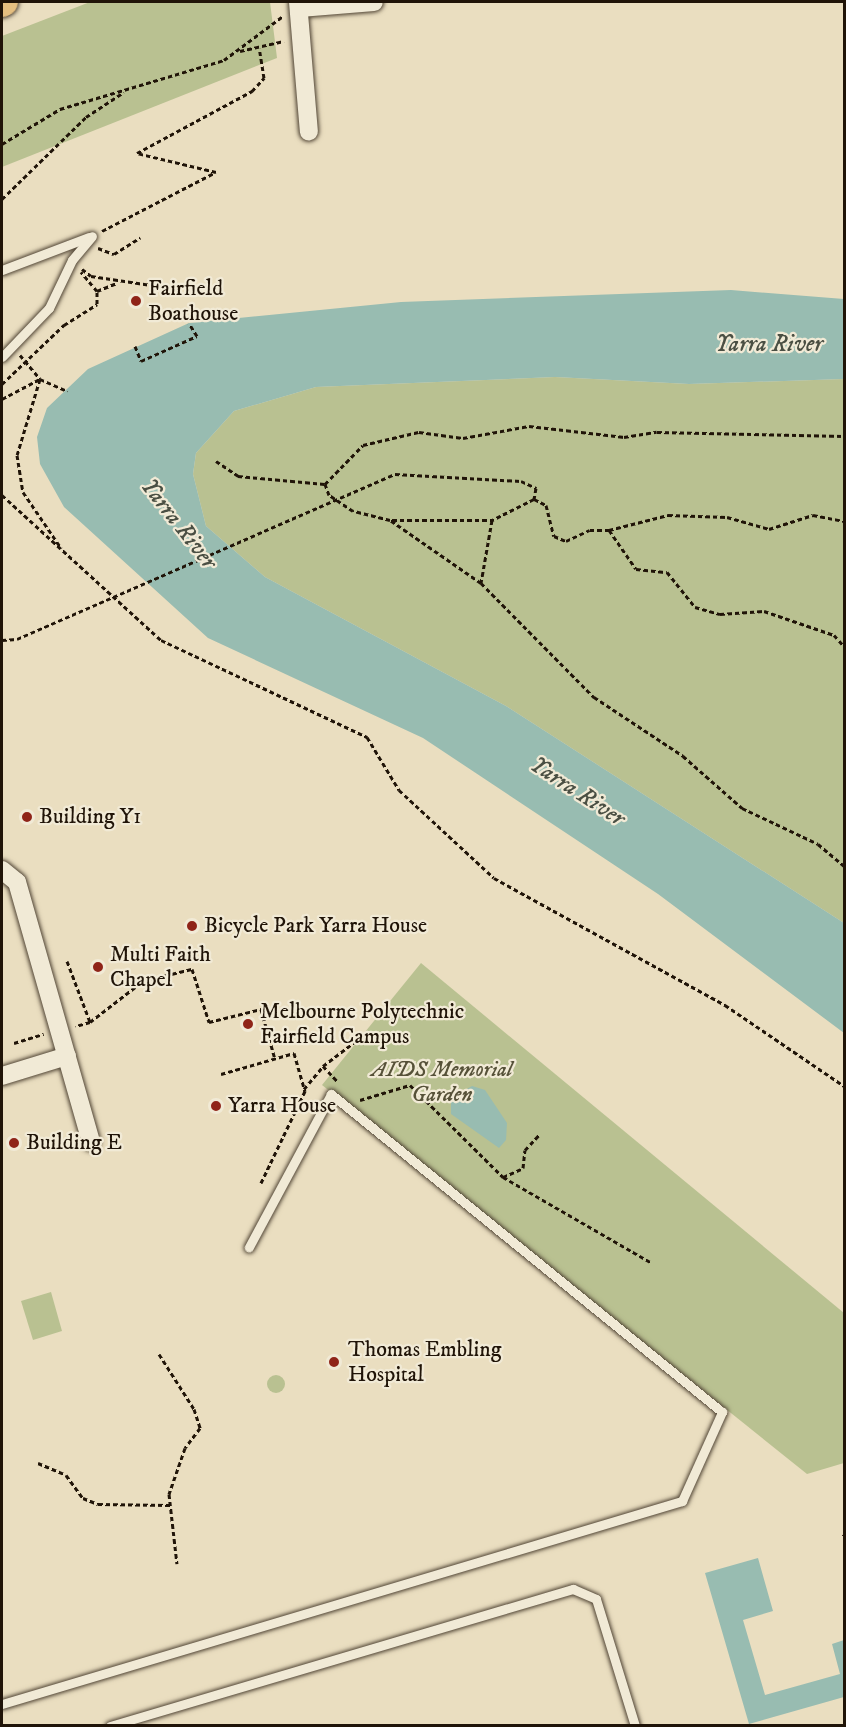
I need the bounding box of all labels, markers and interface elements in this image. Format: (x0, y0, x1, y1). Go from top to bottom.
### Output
place label: Fairfield Boathouse (148, 275, 238, 326)
marker: Fairfield Boathouse (129, 294, 143, 308)
water label: Yarra River (715, 331, 823, 359)
water label: Yarra River (134, 473, 222, 575)
water label: Yarra River (524, 751, 630, 833)
place label: Building Y1 (39, 804, 141, 830)
marker: Building Y1 (20, 810, 34, 824)
place label: Bicycle Park Yarra House (204, 913, 427, 939)
marker: Bicycle Park Yarra House (185, 919, 199, 933)
place label: Multi Faith Chapel (110, 941, 211, 992)
marker: Multi Faith Chapel (91, 960, 105, 974)
place label: Melbourne Polytechnic Fairfield Campus (260, 998, 464, 1050)
marker: Melbourne Polytechnic Fairfield Campus (241, 1017, 255, 1031)
park label: AIDS Memorial Garden (372, 1056, 512, 1108)
place label: Yarra House (228, 1093, 336, 1119)
marker: Yarra House (209, 1099, 223, 1113)
place label: Building E (26, 1130, 122, 1156)
marker: Building E (7, 1136, 21, 1150)
place label: Thomas Embling Hospital (348, 1336, 501, 1388)
marker: Thomas Embling Hospital (325, 1353, 343, 1371)

